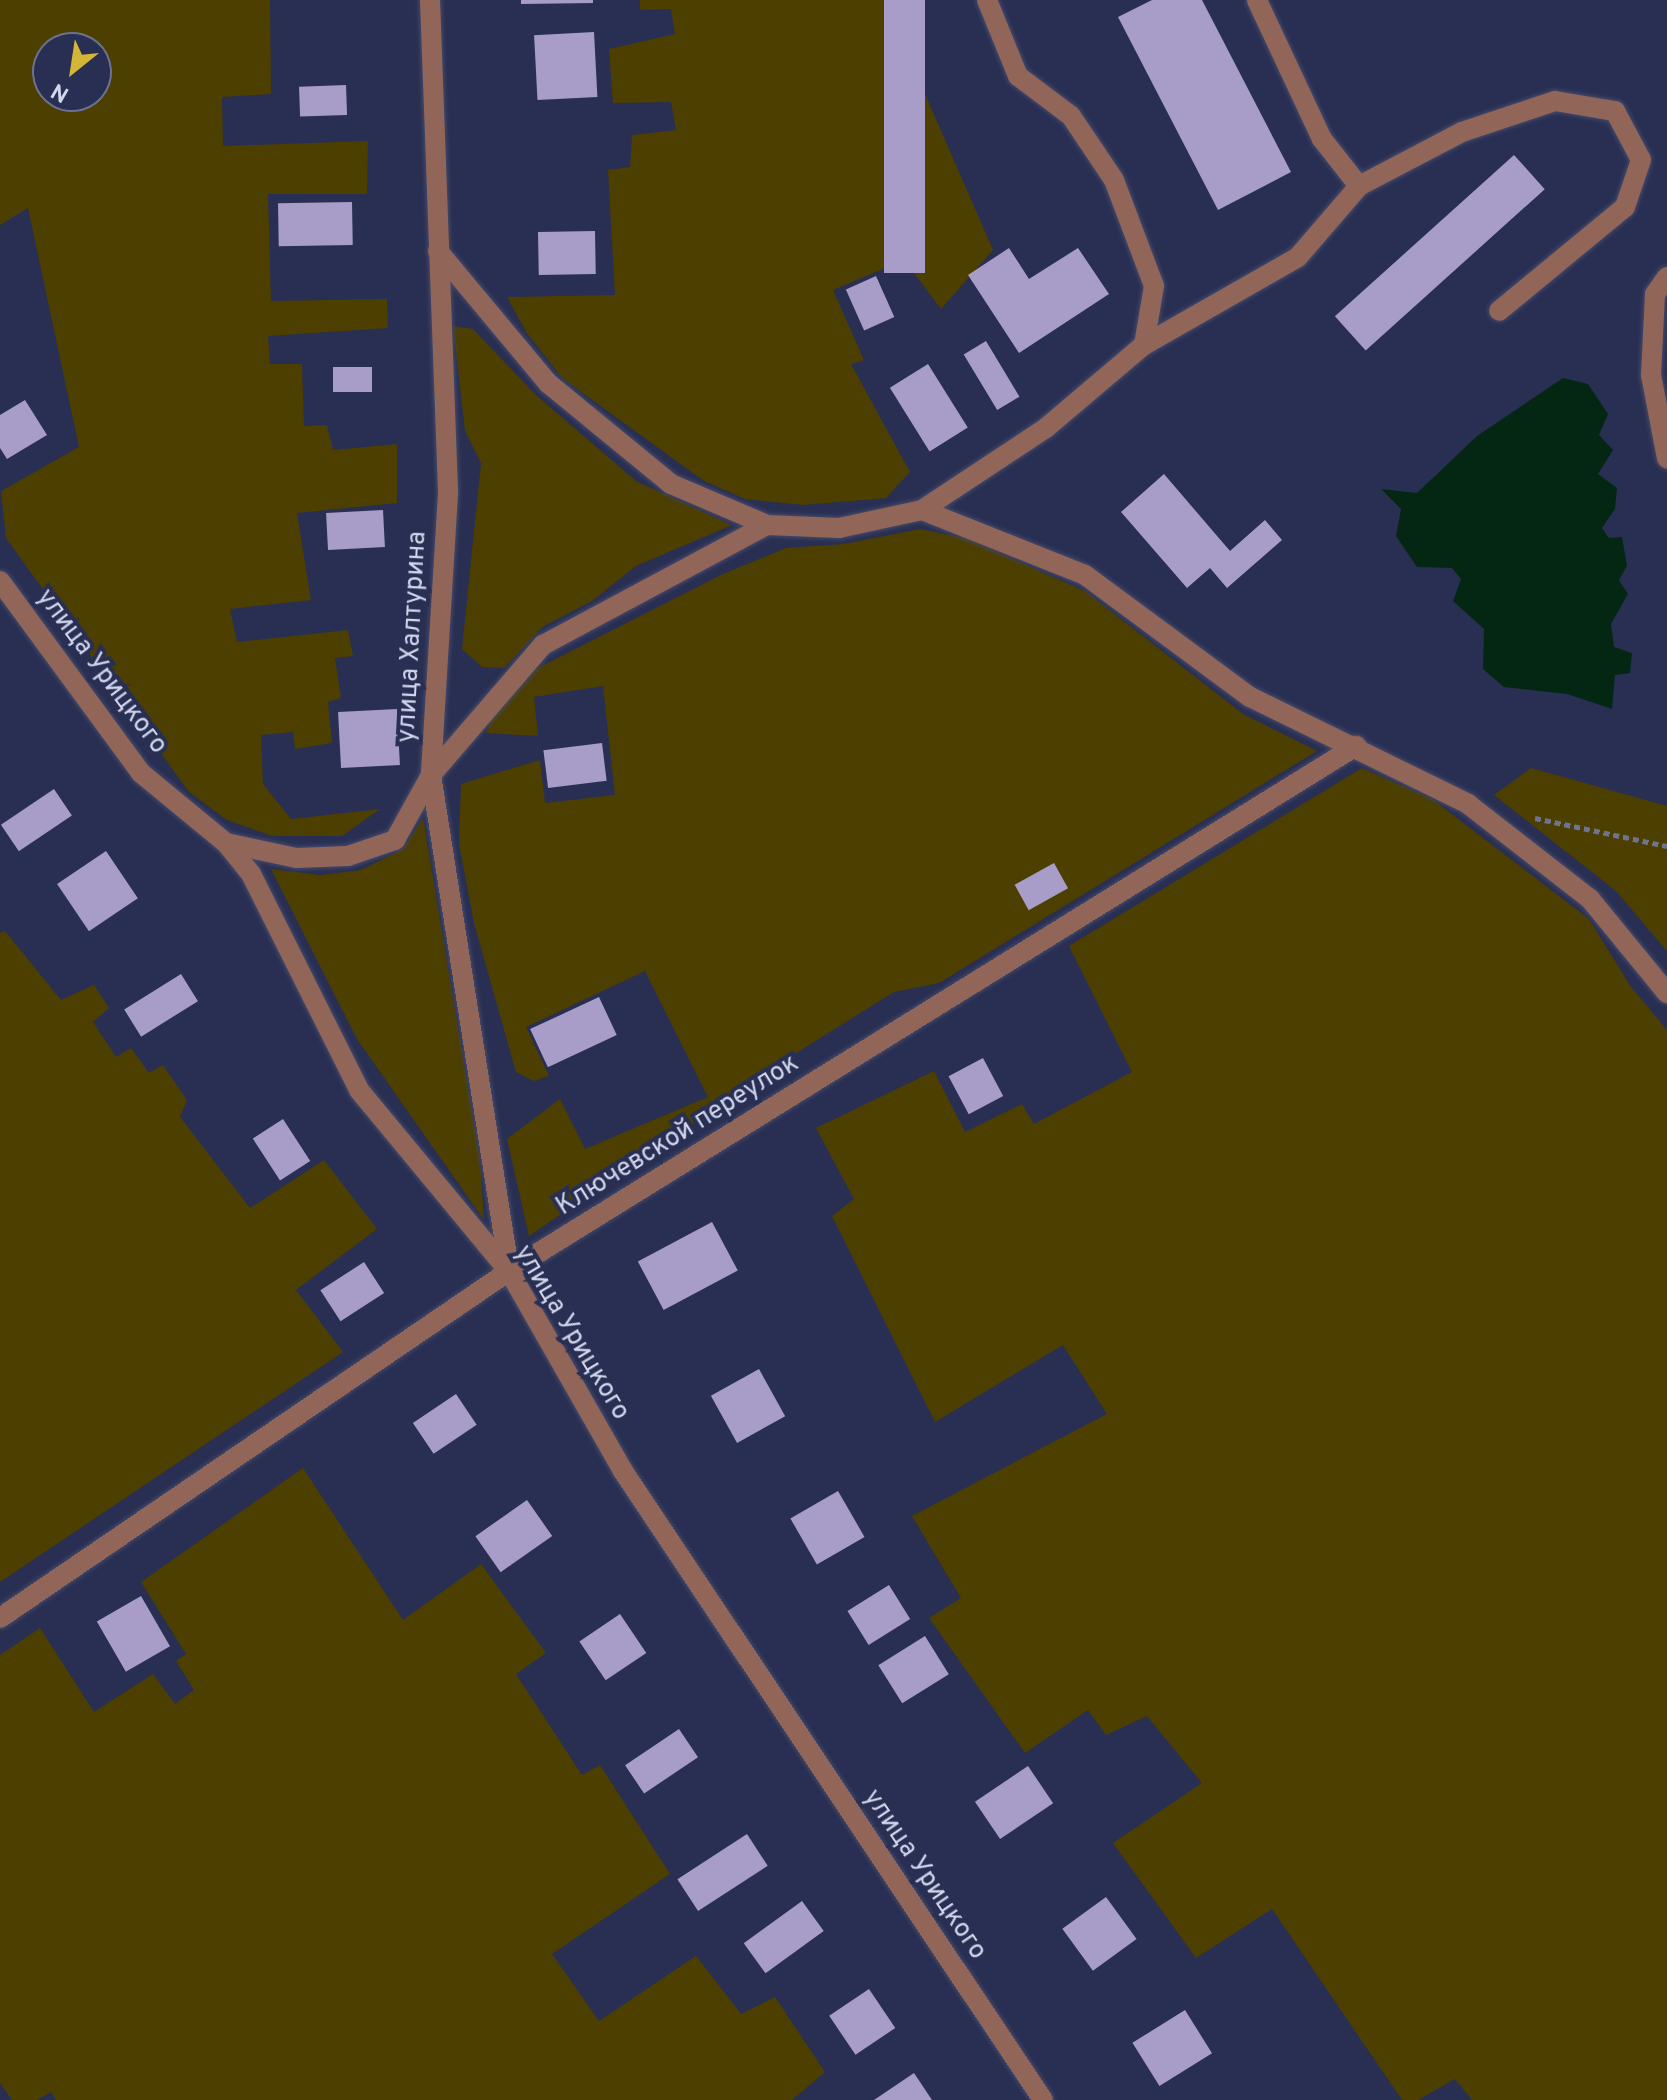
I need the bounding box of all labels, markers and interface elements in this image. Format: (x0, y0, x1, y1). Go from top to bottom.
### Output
north arrow (32, 32, 112, 112)
text: N (47, 76, 74, 107)
street label: улица Халтурина (392, 530, 434, 744)
street label: улица Урицкого (29, 583, 173, 761)
street label: Ключевской переулок (551, 1049, 805, 1223)
street label: улица Урицкого (507, 1240, 635, 1426)
street label: улица Урицкого (856, 1784, 992, 1966)

